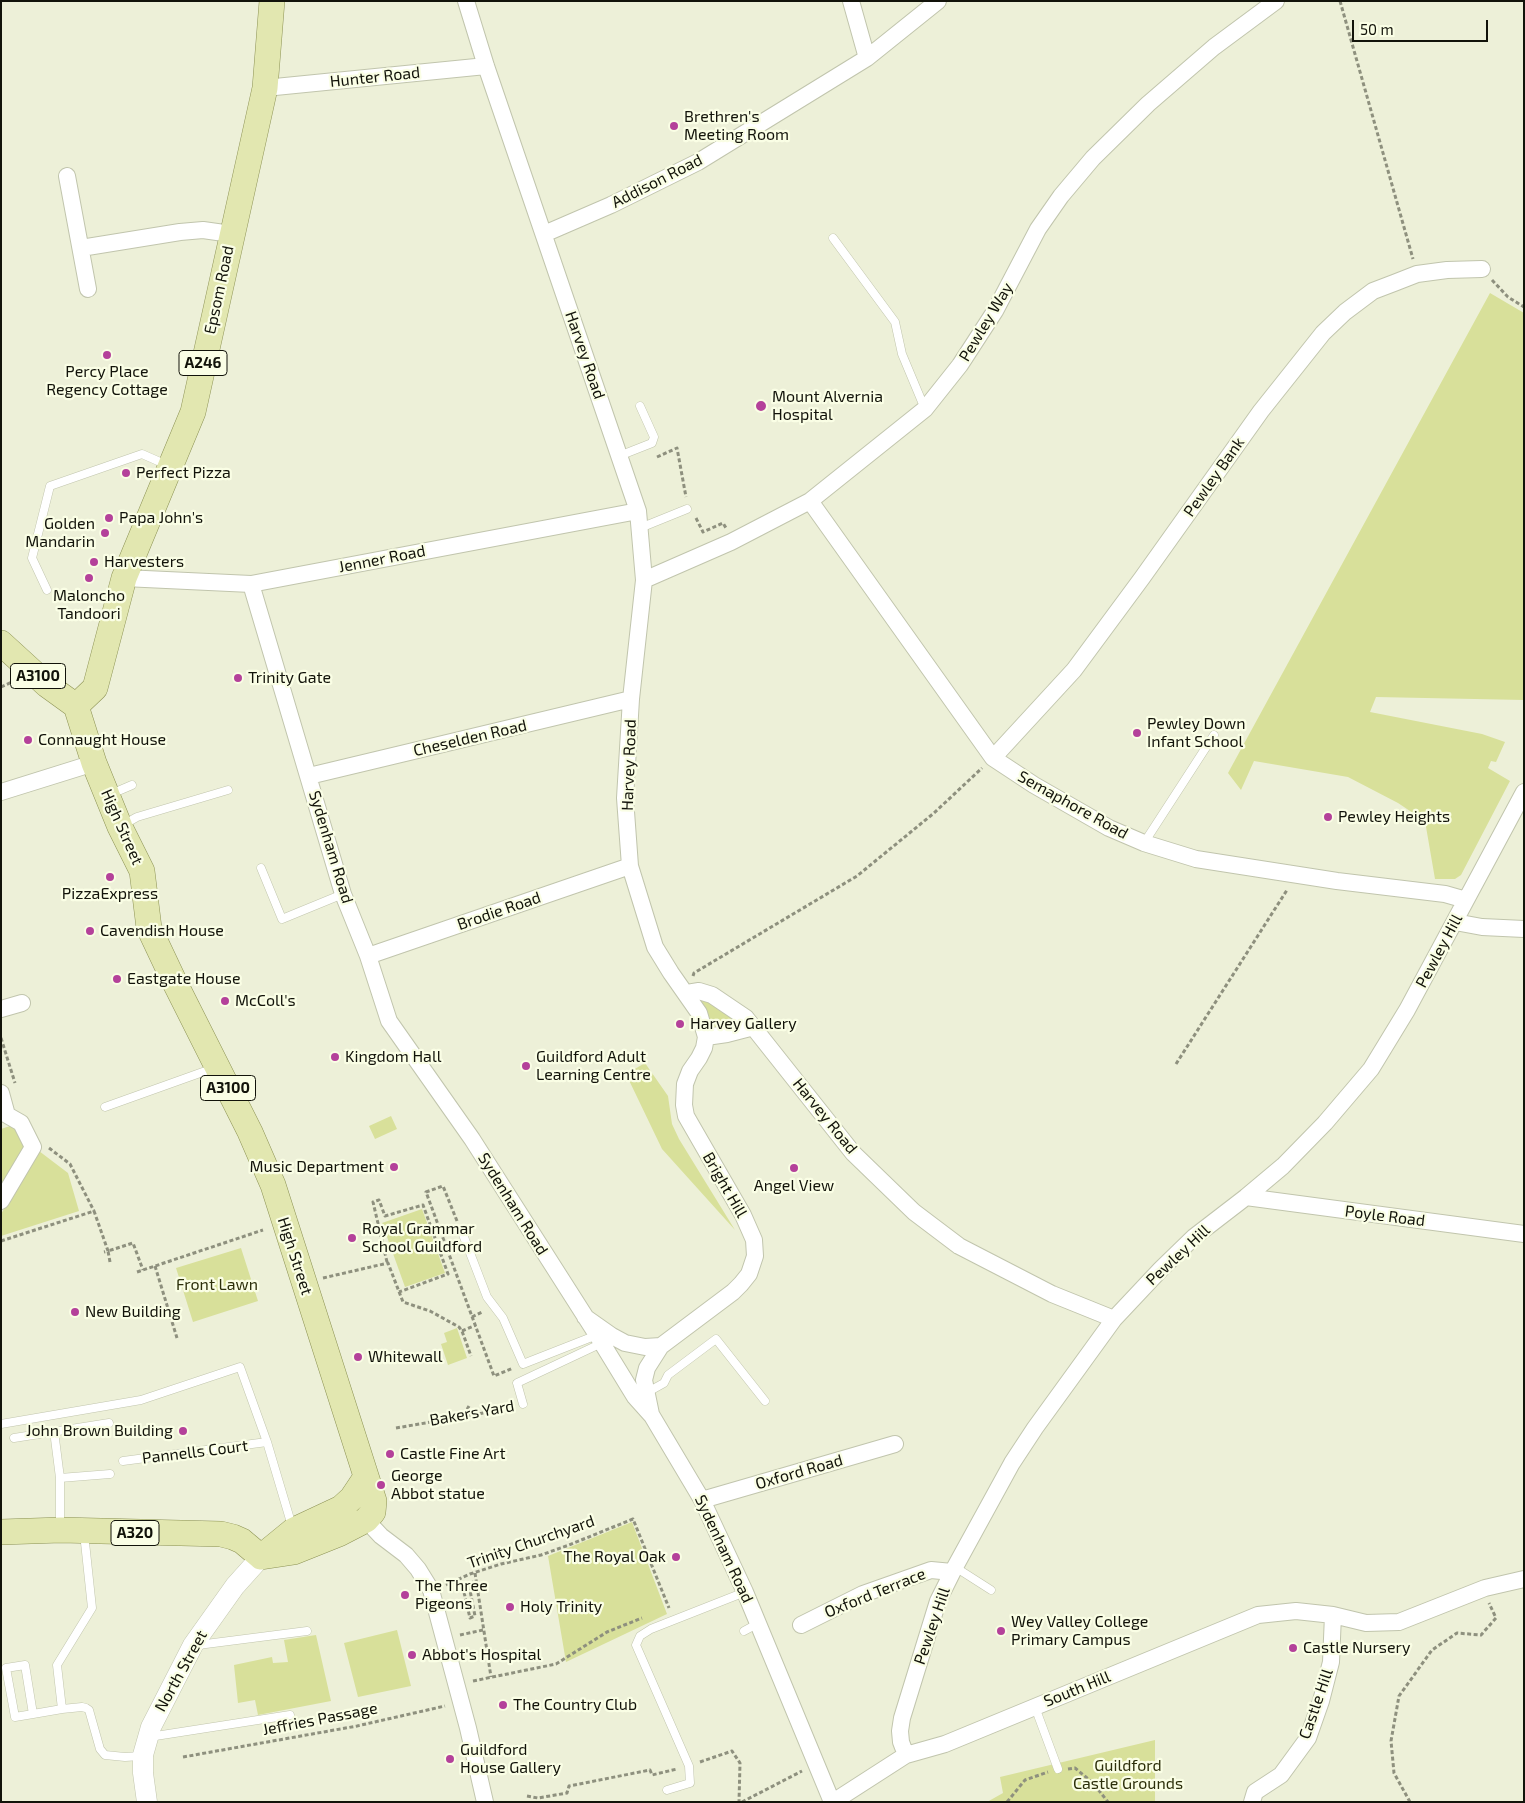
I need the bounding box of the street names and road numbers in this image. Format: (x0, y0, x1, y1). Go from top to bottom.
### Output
street label: Hunter Road (329, 63, 421, 91)
street label: Addison Road (608, 150, 706, 212)
street label: Epsom Road (200, 244, 238, 336)
street label: Pewley Way (955, 279, 1017, 365)
street label: Harvey Road (561, 309, 609, 401)
road number: A246 (179, 350, 227, 376)
street label: Pewley Bank (1180, 434, 1248, 520)
street label: Jenner Road (337, 541, 427, 577)
road number: A3100 (10, 664, 66, 688)
street label: Cheselden Road (411, 716, 529, 760)
street label: Harvey Road (618, 719, 640, 811)
street label: Semaphore Road (1014, 767, 1132, 843)
street label: High Street (97, 786, 147, 868)
street label: Sydenham Road (305, 788, 357, 906)
street label: Brodie Road (455, 888, 543, 934)
street label: Pewley Hill (1412, 911, 1466, 991)
street label: Harvey Road (789, 1074, 861, 1158)
road number: A3100 (200, 1076, 256, 1100)
street label: Sydenham Road (474, 1149, 552, 1259)
street label: Bright Hill (699, 1149, 751, 1221)
street label: Poyle Road (1344, 1202, 1426, 1230)
street label: High Street (273, 1215, 317, 1297)
street label: Pewley Hill (1142, 1220, 1214, 1290)
street label: Bakers Yard (428, 1396, 516, 1430)
street label: Pannells Court (141, 1436, 249, 1468)
street label: Oxford Road (753, 1450, 845, 1494)
street label: Sydenham Road (691, 1492, 757, 1606)
street label: Trinity Churchyard (465, 1511, 597, 1573)
road number: A320 (111, 1520, 159, 1546)
street label: Oxford Terrace (822, 1564, 928, 1622)
street label: Pewley Hill (910, 1585, 954, 1667)
street label: North Street (151, 1627, 211, 1715)
street label: Castle Hill (1295, 1666, 1337, 1742)
street label: South Hill (1041, 1667, 1113, 1711)
street label: Jeffries Passage (261, 1698, 379, 1740)

